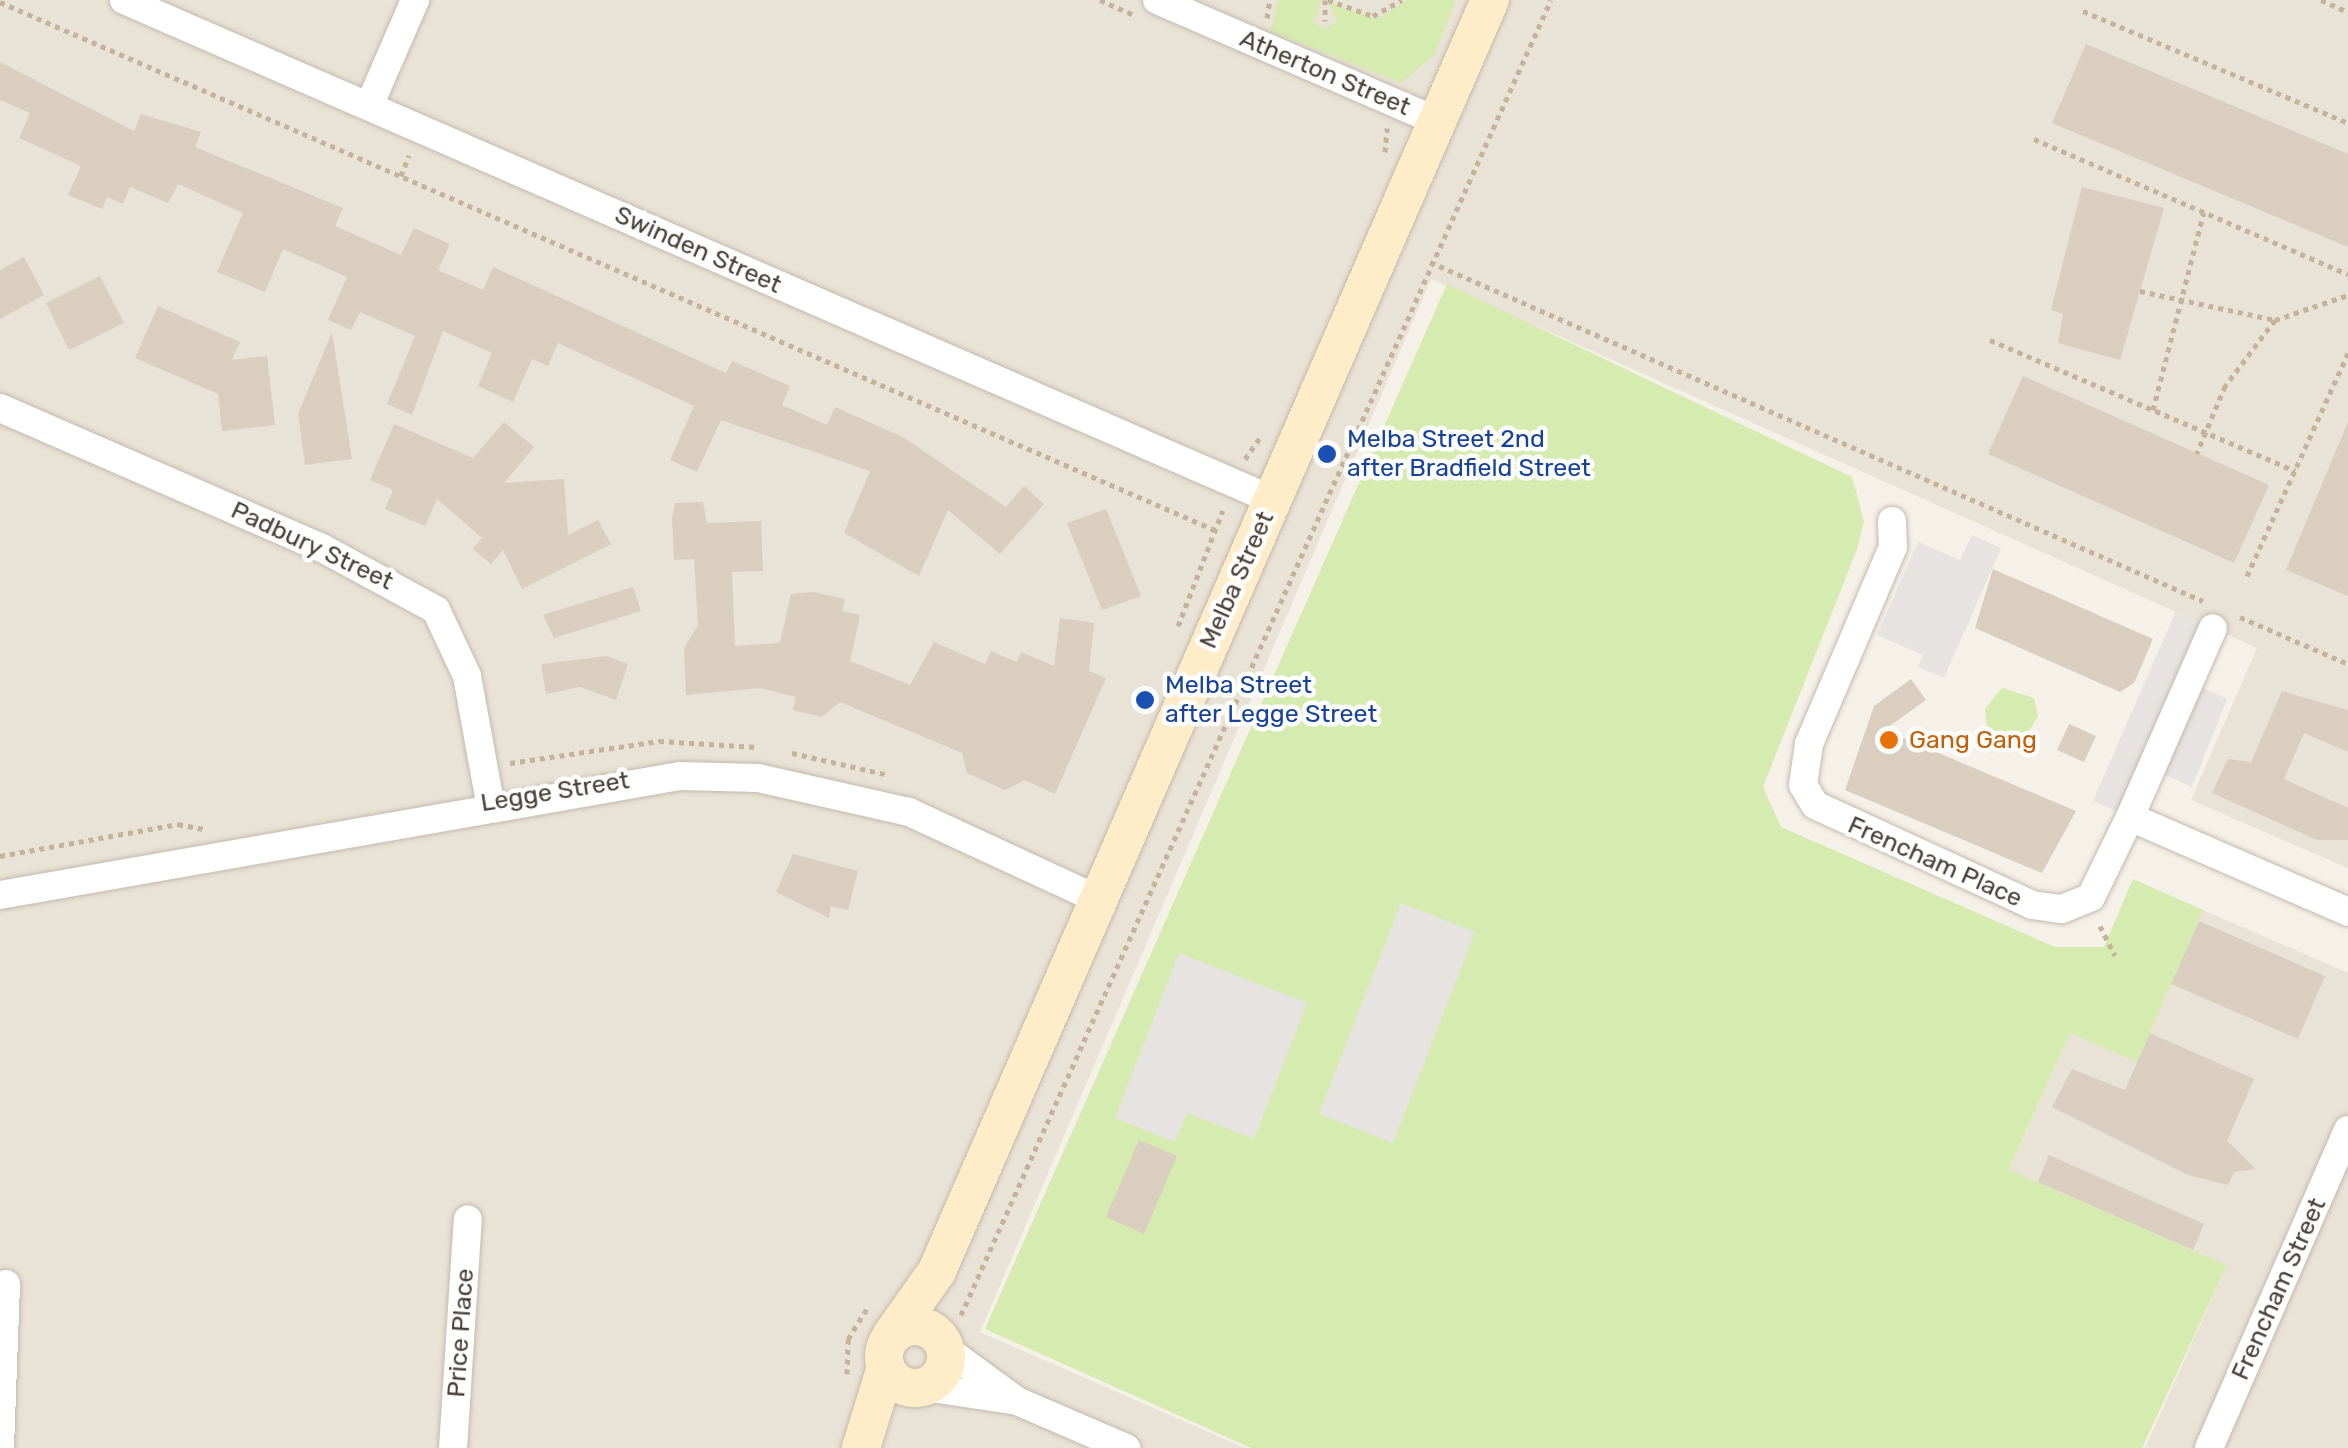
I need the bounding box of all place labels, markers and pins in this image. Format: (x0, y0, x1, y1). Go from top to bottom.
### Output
place label: Melba Street 2nd after Bradfield Street (1347, 425, 1591, 484)
marker: Melba Street 2nd after Bradfield Street (1316, 443, 1338, 465)
place label: Melba Street after Legge Street (1165, 671, 1378, 730)
marker: Melba Street after Legge Street (1134, 689, 1156, 711)
place label: Gang Gang (1909, 725, 2037, 755)
marker: Gang Gang (1878, 729, 1900, 751)

